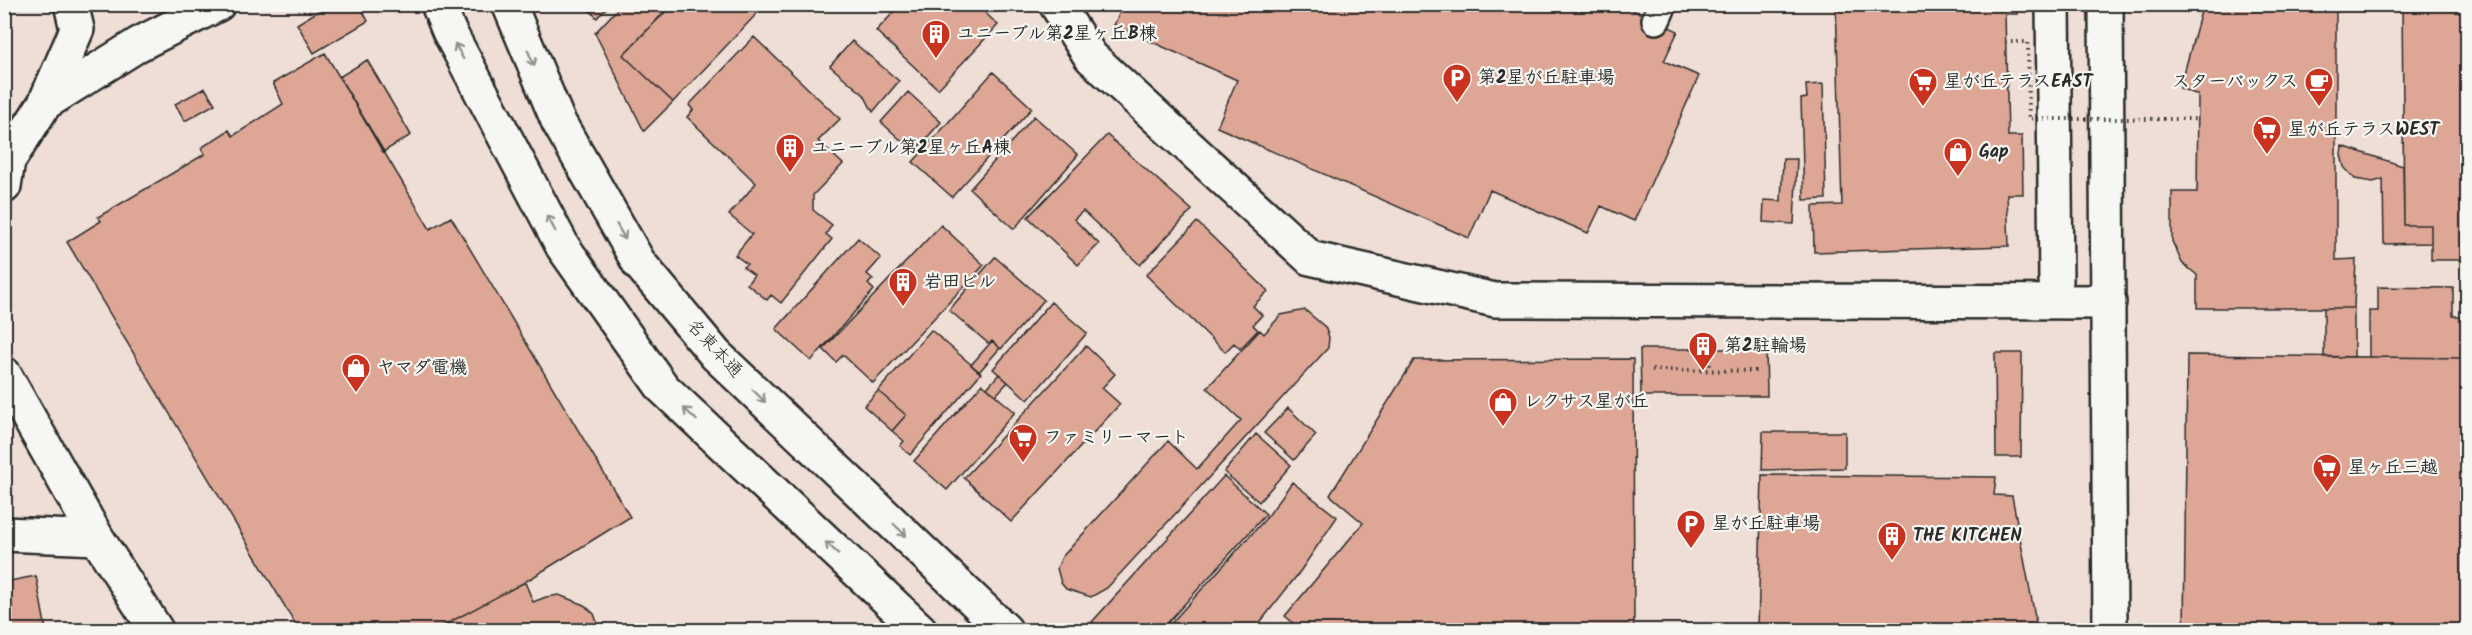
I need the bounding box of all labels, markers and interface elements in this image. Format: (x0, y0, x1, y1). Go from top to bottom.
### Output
building icon: ユニーブル第2星ヶ丘B棟 (920, 18, 952, 60)
place label: ユニーブル第2星ヶ丘B棟 (957, 20, 1157, 49)
one-way arrow (453, 43, 465, 60)
one-way arrow (526, 49, 538, 67)
parking icon: 第2星が丘駐車場 (1441, 62, 1473, 104)
place label: 第2星が丘駐車場 (1478, 64, 1615, 93)
supermarket icon: 星が丘テラスEAST (1907, 66, 1939, 108)
cafe icon: スターバックス (2303, 66, 2335, 108)
place label: 星が丘テラスEAST (1944, 68, 2094, 97)
place label: スターバックス (2172, 68, 2298, 97)
supermarket icon: 星が丘テラスWEST (2251, 114, 2283, 156)
place label: 星が丘テラスWEST (2288, 116, 2441, 145)
building icon: ユニーブル第2星ヶ丘A棟 (774, 132, 806, 174)
place label: ユニーブル第2星ヶ丘A棟 (811, 134, 1011, 163)
shop icon: Gap (1942, 136, 1974, 178)
place label: Gap (1979, 138, 2009, 167)
one-way arrow (545, 215, 557, 232)
one-way arrow (615, 223, 627, 240)
building icon: 岩田ビル (887, 266, 919, 308)
place label: 岩田ビル (924, 268, 996, 297)
street label: 名東本通 (679, 313, 749, 385)
building icon: 第2駐輪場 (1687, 330, 1719, 372)
place label: 第2駐輪場 (1724, 332, 1807, 361)
shop icon: ヤマダ電機 (340, 352, 372, 394)
place label: ヤマダ電機 (377, 354, 467, 383)
shop icon: レクサス星が丘 (1487, 386, 1519, 428)
place label: レクサス星が丘 (1524, 388, 1649, 417)
one-way arrow (752, 389, 767, 403)
one-way arrow (682, 407, 697, 421)
supermarket icon: ファミリーマート (1007, 422, 1039, 464)
place label: ファミリーマート (1044, 424, 1189, 453)
supermarket icon: 星ヶ丘三越 (2311, 452, 2343, 494)
place label: 星ヶ丘三越 (2348, 454, 2438, 483)
parking icon: 星が丘駐車場 (1675, 508, 1707, 550)
place label: 星が丘駐車場 (1712, 510, 1820, 539)
building icon: THE KITCHEN (1876, 520, 1908, 562)
place label: THE KITCHEN (1913, 522, 2022, 551)
one-way arrow (893, 523, 908, 538)
one-way arrow (824, 541, 839, 555)

